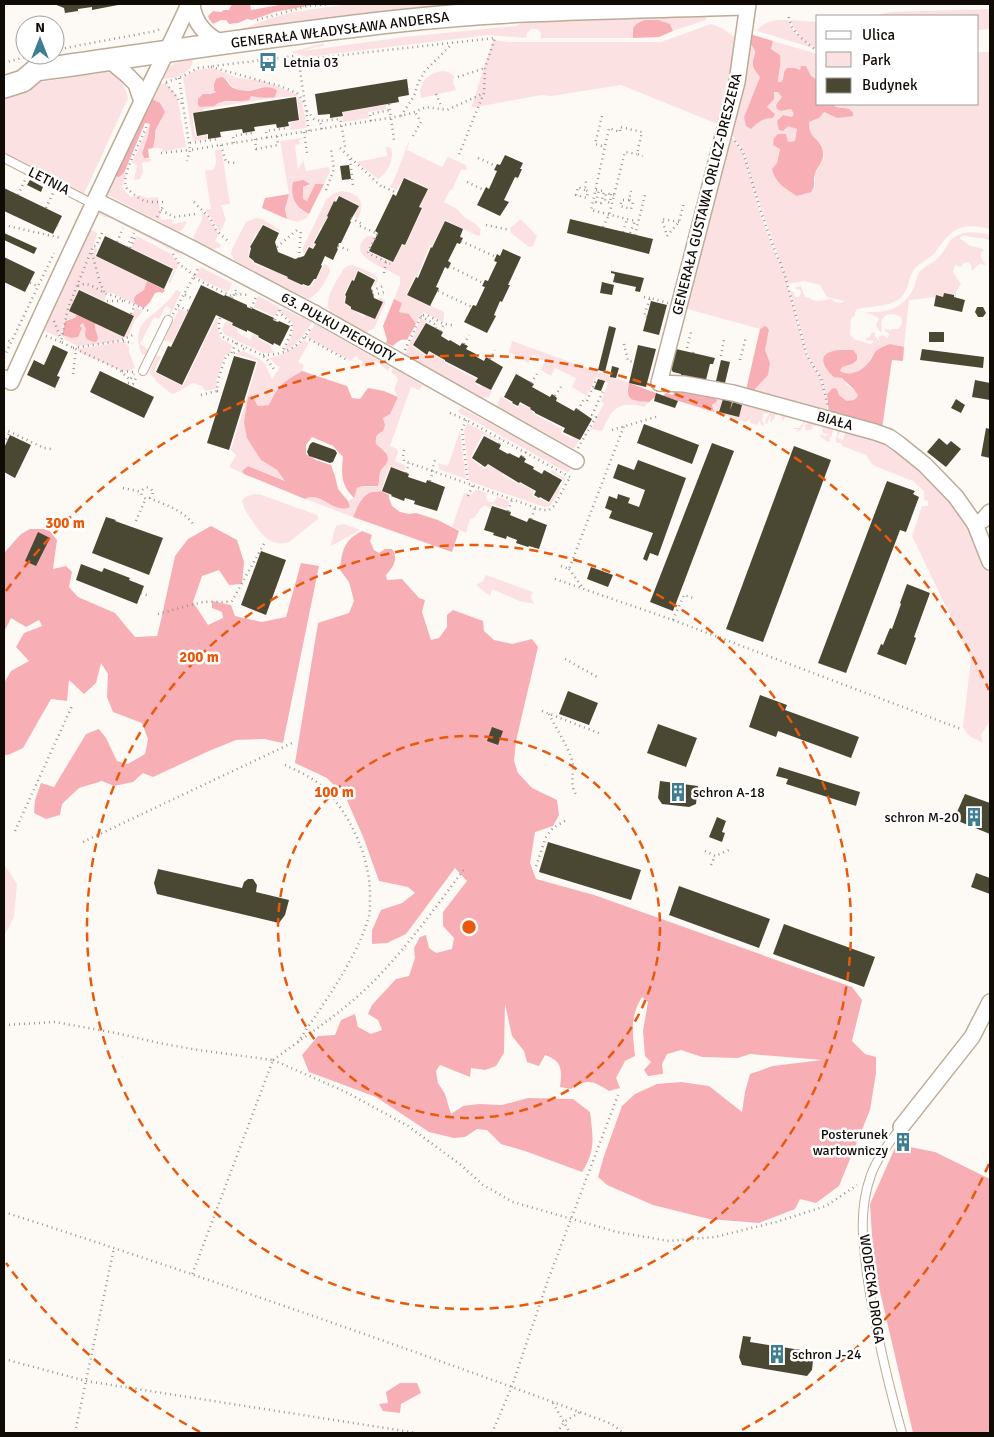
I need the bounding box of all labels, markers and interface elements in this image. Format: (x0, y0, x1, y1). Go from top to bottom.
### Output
street label: GENERAŁA WŁADYSŁAWA ANDERSA (230, 8, 451, 52)
north arrow (15, 15, 65, 65)
legend (816, 15, 979, 105)
text: N (35, 19, 45, 36)
text: Ulica (862, 26, 895, 44)
bus stop icon: Letnia 03 (257, 51, 279, 73)
text: Park (862, 51, 891, 69)
place label: Letnia 03 (283, 54, 339, 71)
street label: GENERAŁA GUSTAWA ORLICZ-DRESZERA (669, 71, 745, 317)
text: Budynek (862, 76, 918, 94)
street label: LETNIA (25, 163, 73, 199)
street label: 63. PUŁKU PIECHOTY (278, 289, 398, 365)
street label: BIAŁA (815, 408, 856, 434)
text: 300 m (45, 514, 85, 532)
text: 200 m (179, 648, 219, 666)
building icon: schron A-18 (667, 781, 689, 803)
text: 100 m (314, 783, 354, 801)
place label: schron A-18 (693, 784, 765, 801)
building icon: schron M-20 (963, 806, 985, 828)
place label: schron M-20 (884, 809, 959, 826)
centre of rings (460, 918, 478, 936)
place label: Posterunek wartowniczy (813, 1126, 888, 1159)
building icon: Posterunek wartowniczy (892, 1131, 914, 1153)
street label: WODECKA DROGA (856, 1233, 888, 1345)
building icon: schron J-24 (766, 1343, 788, 1365)
place label: schron J-24 (792, 1346, 862, 1363)

